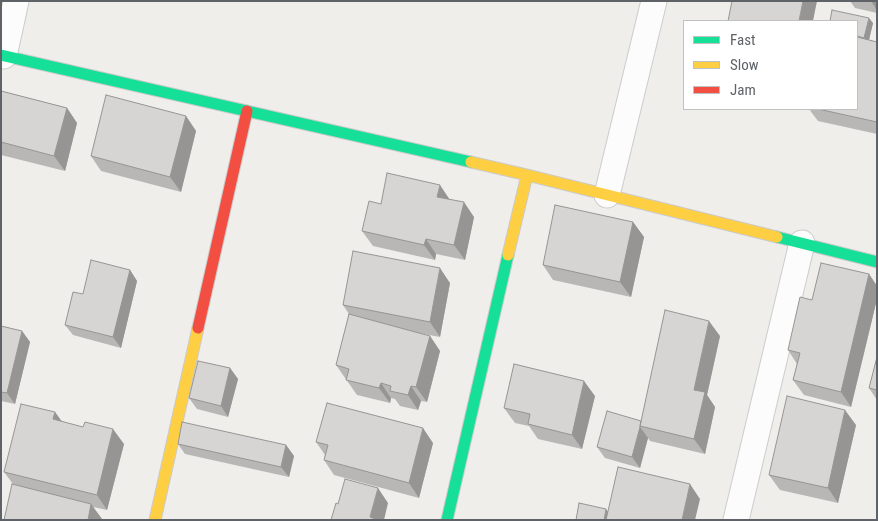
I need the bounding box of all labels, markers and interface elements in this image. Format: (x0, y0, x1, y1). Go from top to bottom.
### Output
legend (683, 20, 858, 110)
text: Fast (730, 31, 755, 49)
text: Slow (730, 56, 759, 74)
text: Jam (730, 81, 756, 99)

